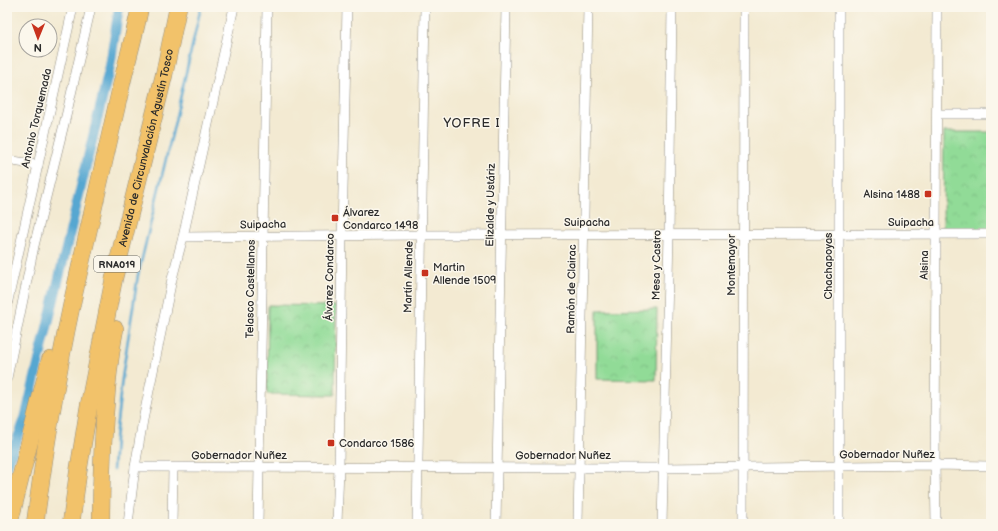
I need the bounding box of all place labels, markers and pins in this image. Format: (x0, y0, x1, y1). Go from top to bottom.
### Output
place label: Alsina 1488 (864, 188, 920, 201)
marker: Alsina 1488 (923, 189, 933, 199)
place label: Álvarez Condarco 1498 (343, 205, 418, 232)
marker: Álvarez Condarco 1498 (330, 213, 340, 223)
place label: Martin Allende 1509 (433, 261, 496, 287)
marker: Martin Allende 1509 (420, 268, 430, 278)
place label: Condarco 1586 (339, 437, 415, 450)
marker: Condarco 1586 (326, 438, 336, 448)

